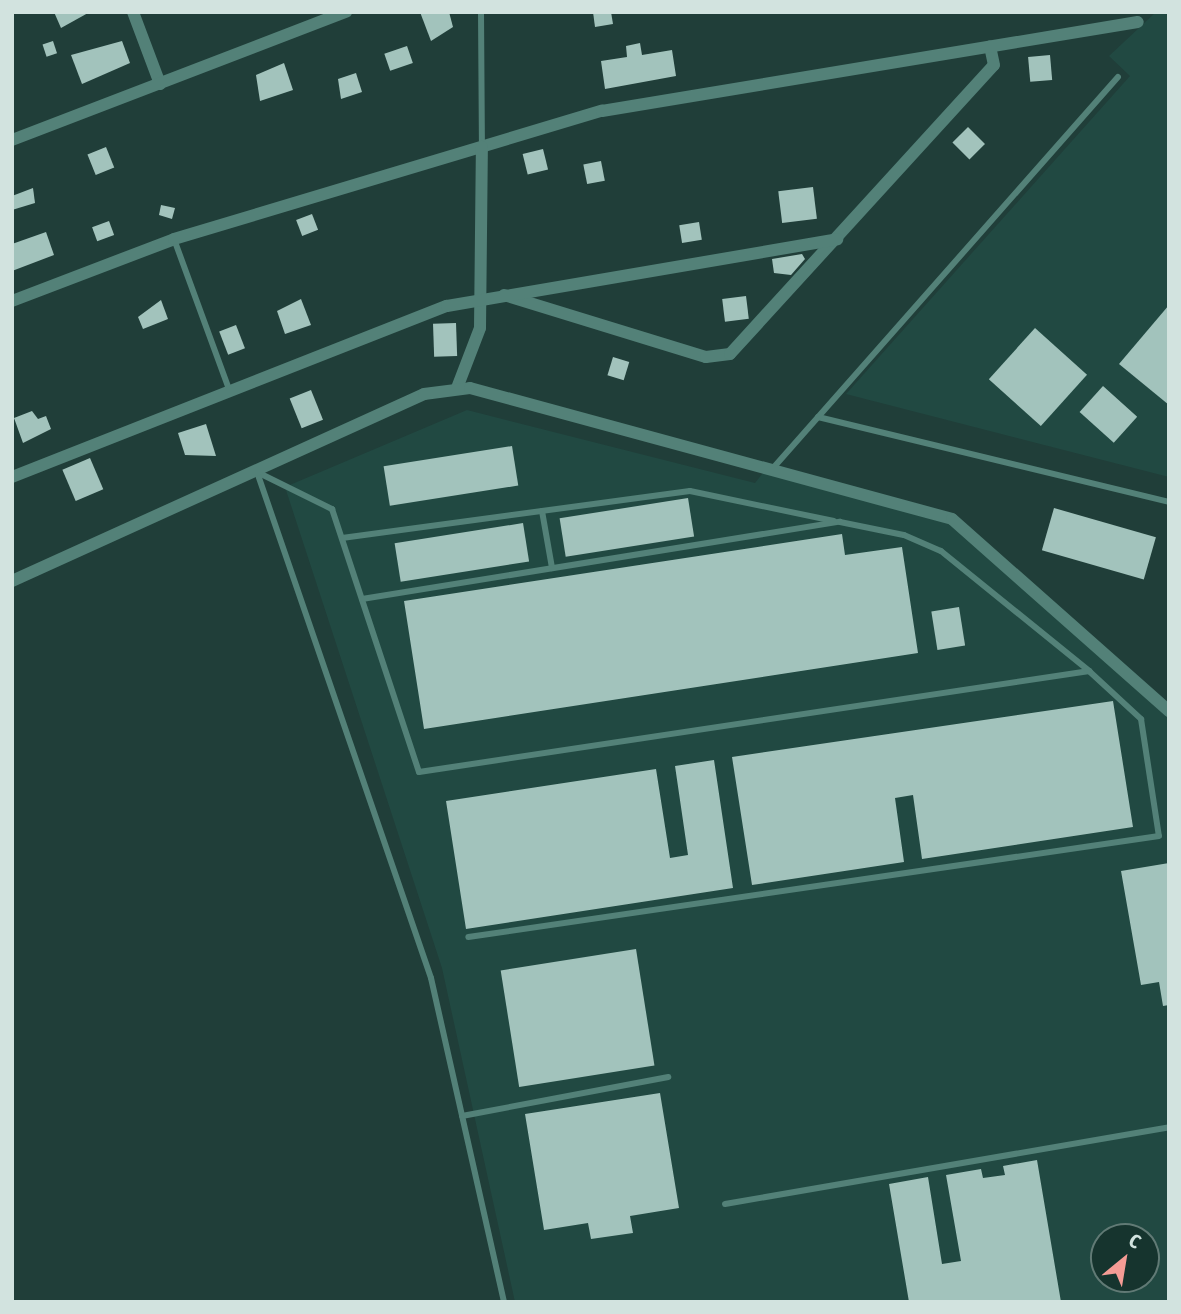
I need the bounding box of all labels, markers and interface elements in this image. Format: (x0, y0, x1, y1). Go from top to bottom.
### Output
north arrow (1090, 1223, 1160, 1293)
text: С (1125, 1229, 1145, 1254)

